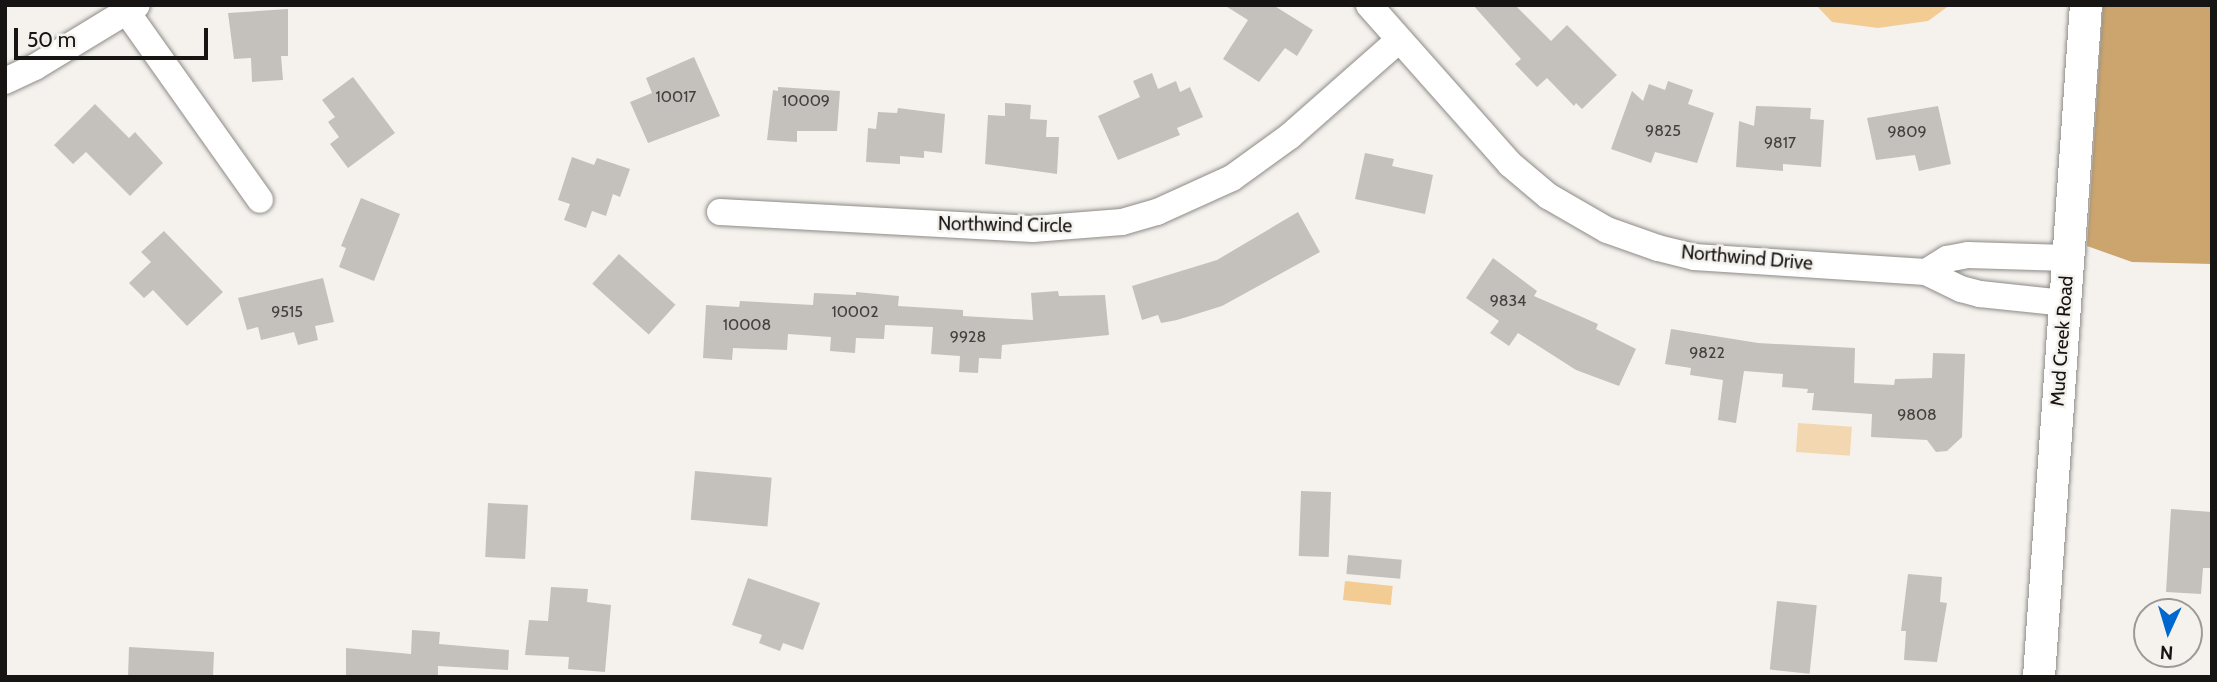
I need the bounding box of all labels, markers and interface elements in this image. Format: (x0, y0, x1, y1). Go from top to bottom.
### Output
scale bar (18, 14, 212, 58)
text: 50 m (27, 27, 76, 52)
house number: 10017 (656, 87, 696, 107)
house number: 10009 (782, 91, 830, 111)
house number: 9825 (1645, 121, 1681, 141)
house number: 9809 (1887, 122, 1927, 142)
house number: 9817 (1764, 133, 1796, 153)
street label: Northwind Circle (938, 212, 1072, 238)
street label: Northwind Drive (1680, 241, 1814, 275)
street label: Mud Creek Road (2046, 275, 2078, 407)
house number: 9834 (1490, 291, 1526, 311)
house number: 9515 (271, 302, 303, 322)
house number: 10002 (831, 302, 879, 322)
house number: 10008 (723, 315, 771, 335)
house number: 9928 (950, 327, 986, 347)
house number: 9822 (1689, 343, 1725, 363)
house number: 9808 (1897, 405, 1937, 425)
north arrow (2133, 598, 2203, 668)
text: N (2159, 641, 2174, 664)

